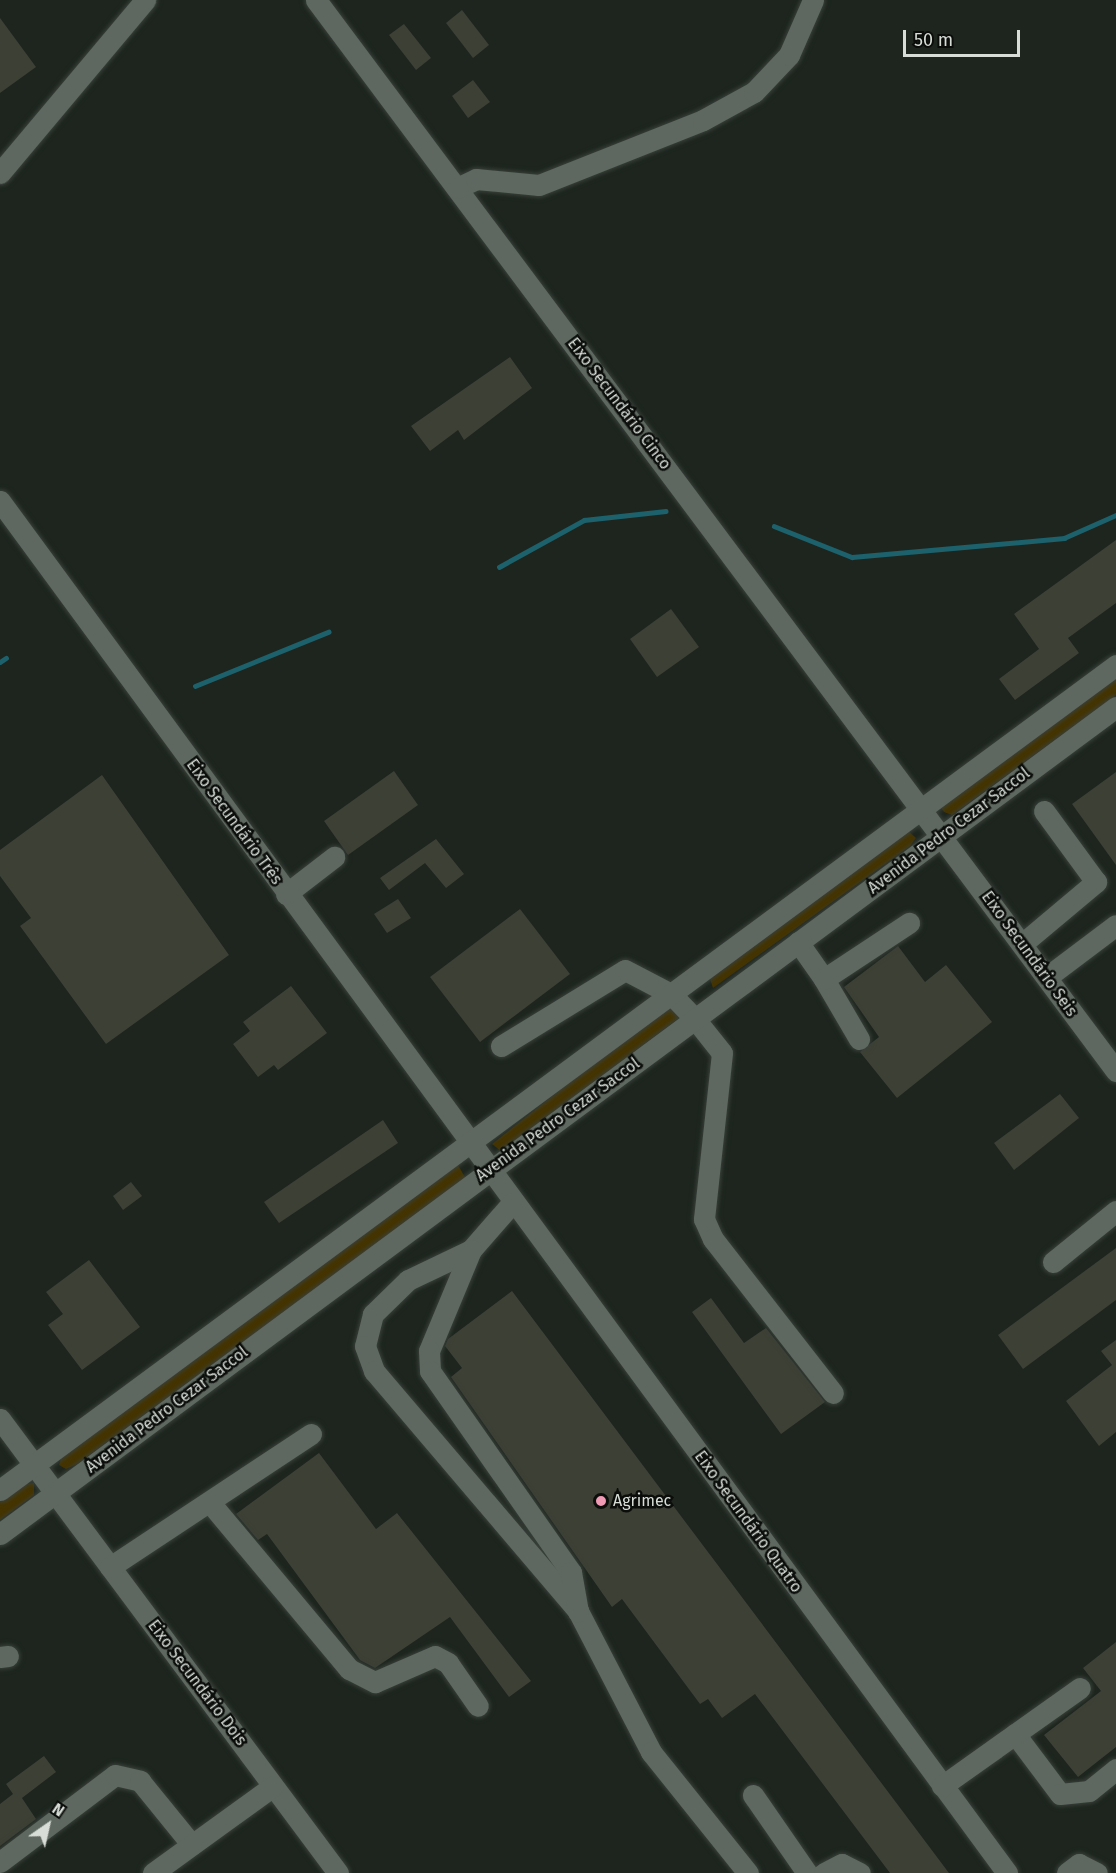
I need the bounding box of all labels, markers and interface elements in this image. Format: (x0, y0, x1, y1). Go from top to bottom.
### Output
scale bar (906, 18, 1023, 56)
text: 50 m (914, 29, 953, 51)
street label: Eixo Secundário Cinco (563, 334, 675, 474)
street label: Eixo Secundário Três (182, 756, 286, 888)
street label: Avenida Pedro Cezar Saccol (864, 764, 1034, 898)
street label: Eixo Secundário Seis (977, 888, 1081, 1020)
street label: Avenida Pedro Cezar Saccol (472, 1054, 644, 1186)
street label: Avenida Pedro Cezar Saccol (82, 1343, 252, 1477)
street label: Eixo Secundário Quatro (690, 1447, 806, 1597)
place label: Agrimec (613, 1491, 671, 1511)
marker: Agrimec (594, 1494, 608, 1508)
street label: Eixo Secundário Dois (144, 1617, 250, 1749)
north arrow (18, 1795, 78, 1855)
text: N (49, 1799, 68, 1821)

